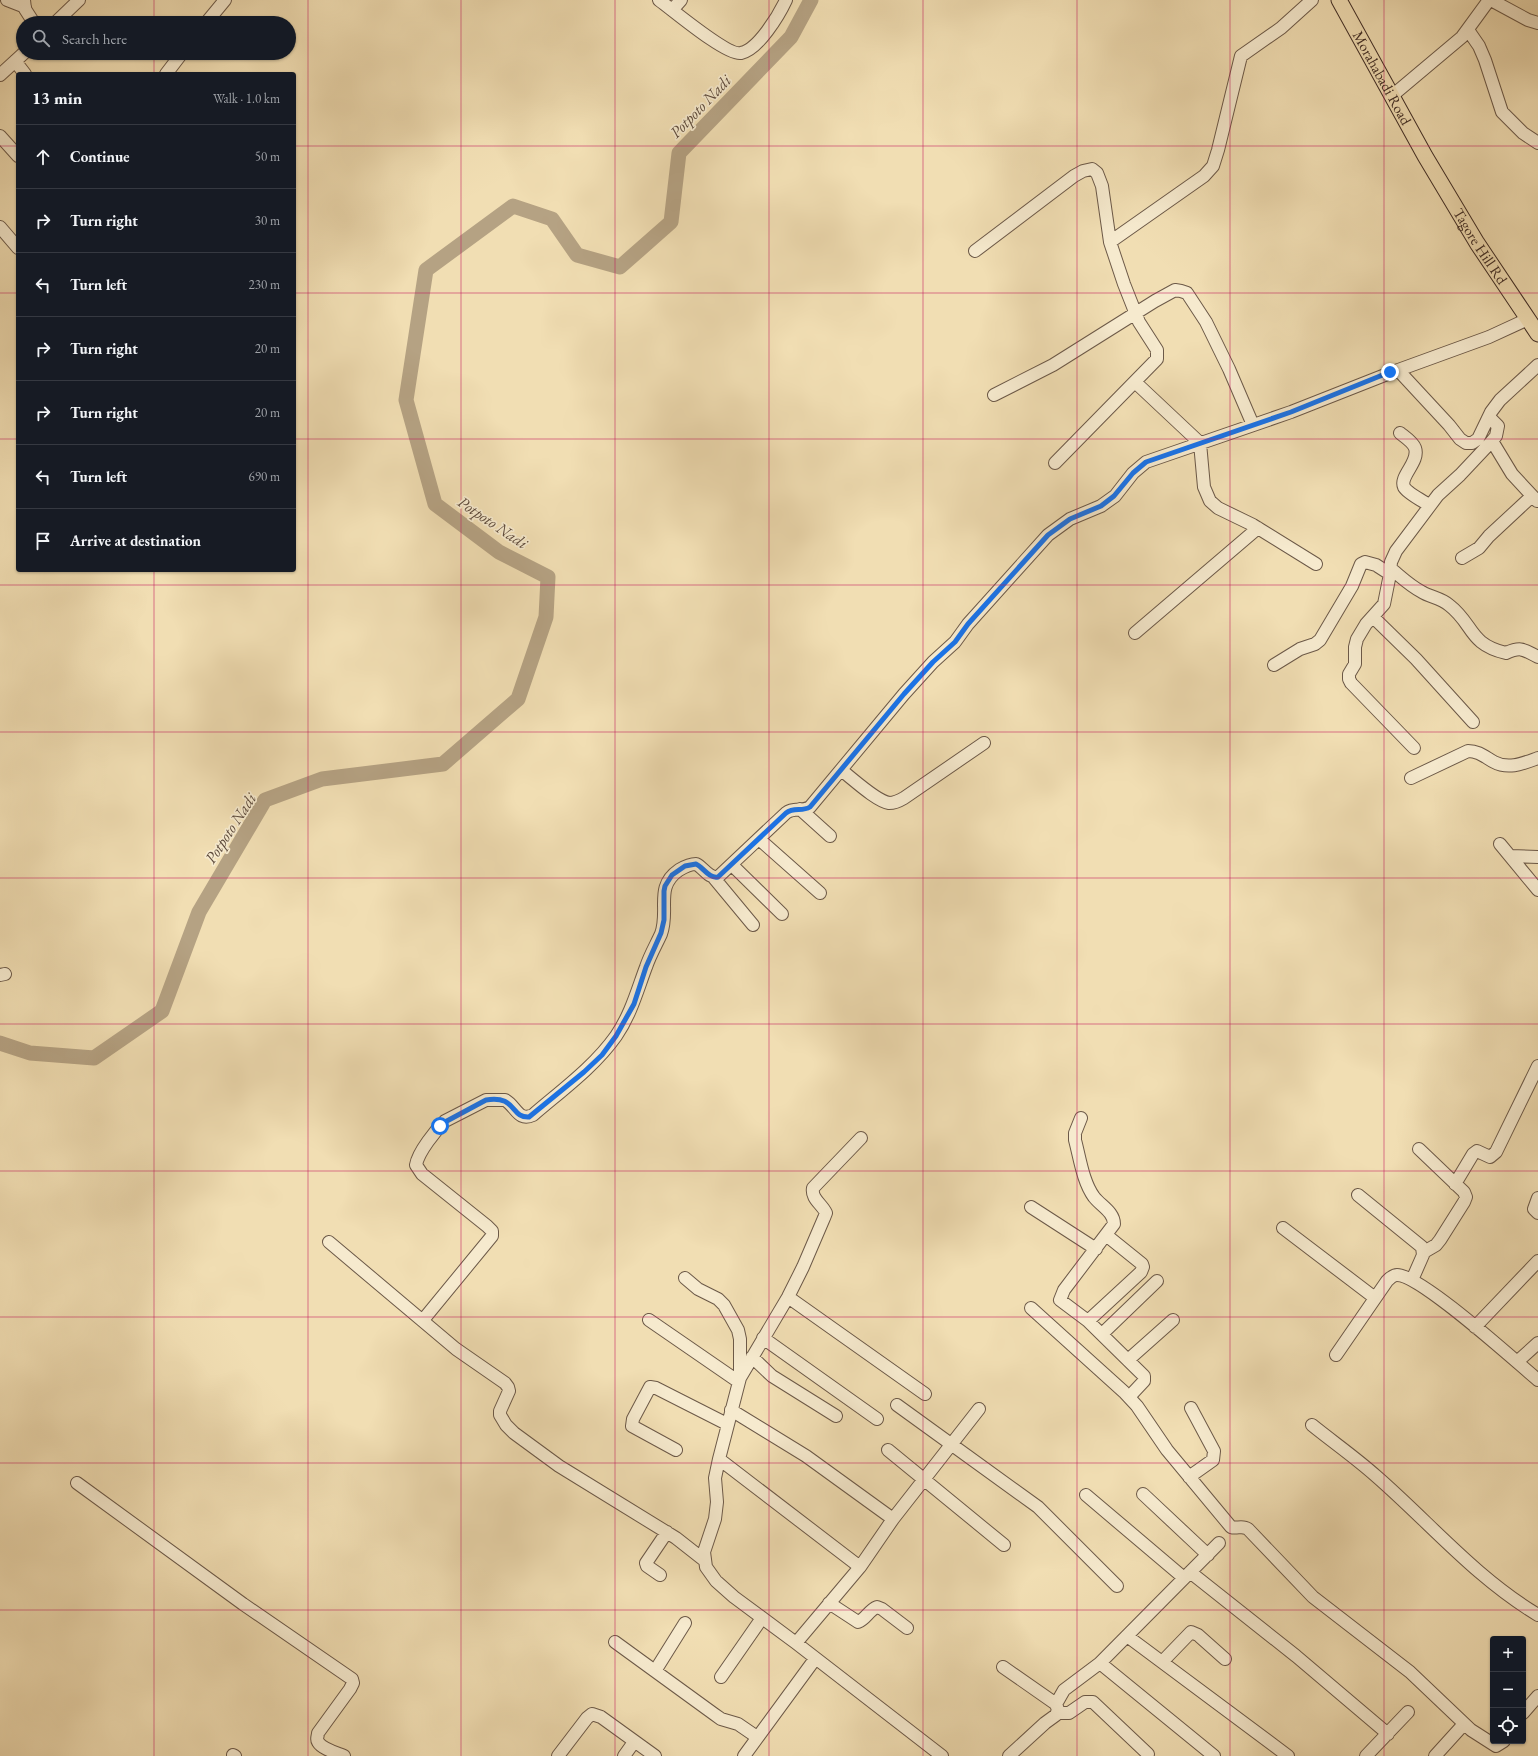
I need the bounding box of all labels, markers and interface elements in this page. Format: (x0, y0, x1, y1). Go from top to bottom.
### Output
search box (16, 16, 296, 60)
icon: search (30, 27, 52, 49)
street label: Morahabadi Road (1349, 27, 1416, 128)
text: Search here (62, 29, 127, 48)
water label: Potpoto Nadi (665, 69, 737, 142)
text: 13 min (32, 87, 82, 109)
text: Walk · 1.0 km (213, 90, 280, 107)
icon: ahead (32, 146, 54, 168)
text: Continue (70, 147, 130, 166)
text: 50 m (255, 148, 280, 165)
street label: Tagore Hill Rd (1449, 205, 1512, 288)
icon: right (32, 210, 54, 232)
text: Turn right (70, 211, 138, 230)
text: 30 m (255, 212, 280, 229)
icon: left (32, 274, 54, 296)
text: Turn left (70, 275, 127, 294)
text: 230 m (249, 276, 280, 293)
icon: right (32, 338, 54, 360)
text: Turn right (70, 339, 138, 358)
text: 20 m (255, 340, 280, 357)
route end (1381, 363, 1399, 381)
icon: right (32, 402, 54, 424)
text: Turn right (70, 403, 138, 422)
text: 20 m (255, 404, 280, 421)
icon: left (32, 466, 54, 488)
text: Turn left (70, 467, 127, 486)
text: 690 m (249, 468, 280, 485)
water label: Potpoto Nadi (454, 491, 533, 554)
icon: arrive (32, 530, 54, 552)
text: Arrive at destination (70, 531, 201, 550)
water label: Potpoto Nadi (200, 788, 262, 868)
route start (431, 1117, 449, 1135)
map controls (1490, 1636, 1526, 1744)
button: + (1490, 1636, 1526, 1672)
button: − (1490, 1672, 1526, 1708)
button: locate (1490, 1708, 1526, 1744)

